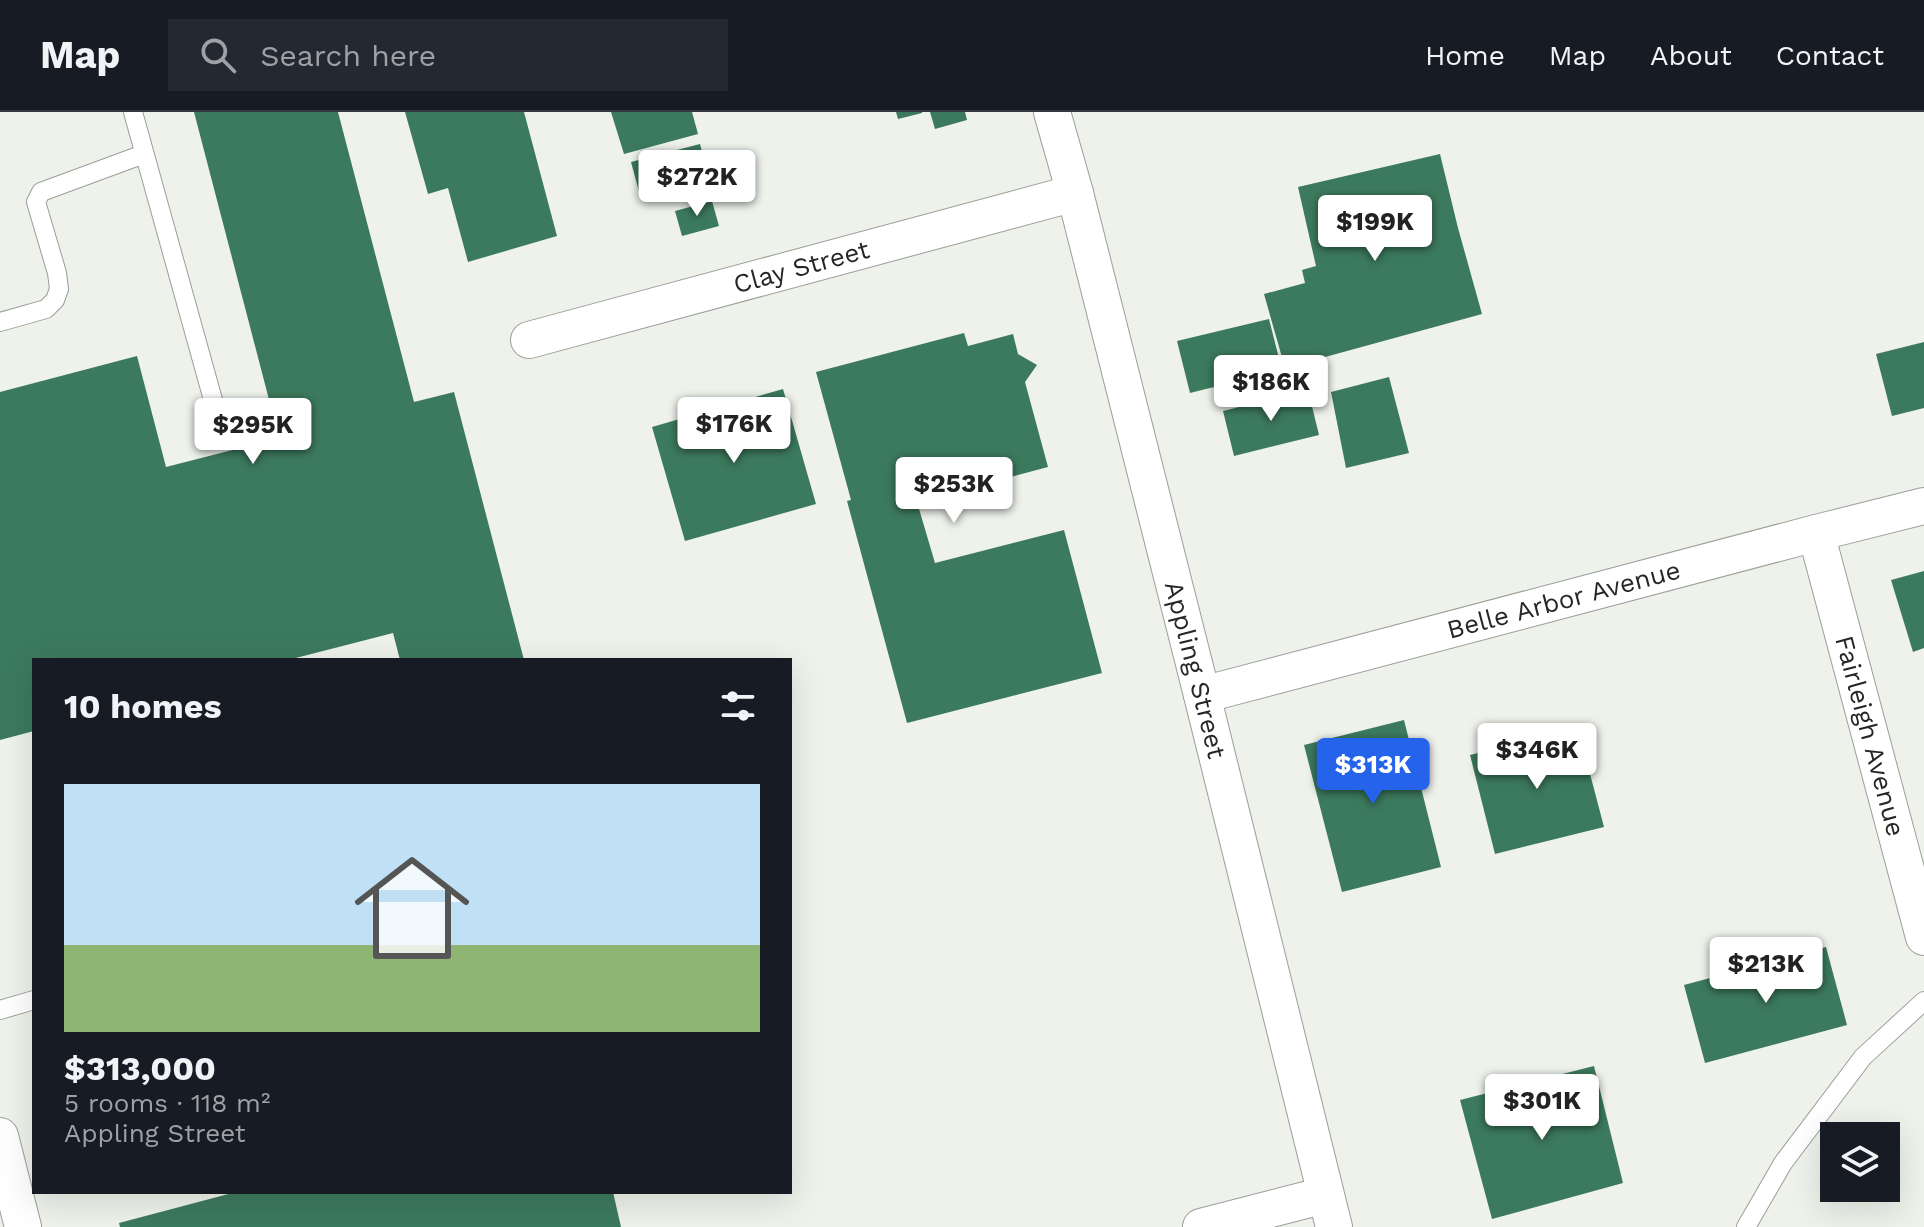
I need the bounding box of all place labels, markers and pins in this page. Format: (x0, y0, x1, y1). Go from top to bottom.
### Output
pin: $272K (641, 150, 753, 218)
pin: $199K (1319, 195, 1431, 263)
pin: $186K (1215, 355, 1327, 423)
pin: $176K (678, 397, 790, 465)
pin: $295K (197, 398, 309, 466)
pin: $253K (898, 457, 1010, 525)
pin: $346K (1481, 723, 1593, 791)
pin: $313K (1317, 738, 1429, 806)
pin: $213K (1710, 937, 1822, 1005)
pin: $301K (1486, 1074, 1598, 1142)

